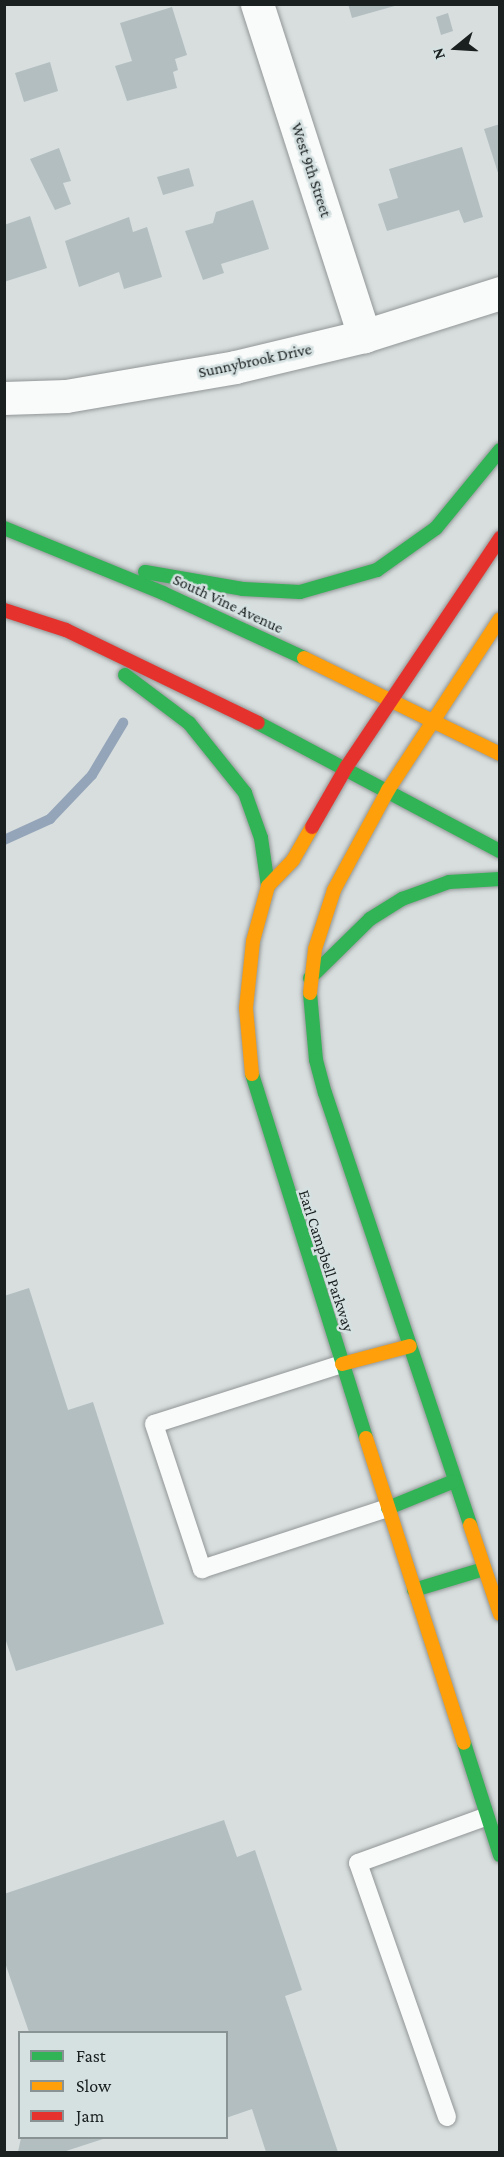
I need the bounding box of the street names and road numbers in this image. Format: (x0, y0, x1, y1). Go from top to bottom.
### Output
street label: West 9th Street (287, 120, 335, 220)
street label: Sunnybrook Drive (197, 340, 313, 382)
street label: South Vine Avenue (170, 570, 286, 638)
street label: Earl Campbell Parkway (294, 1188, 358, 1334)

